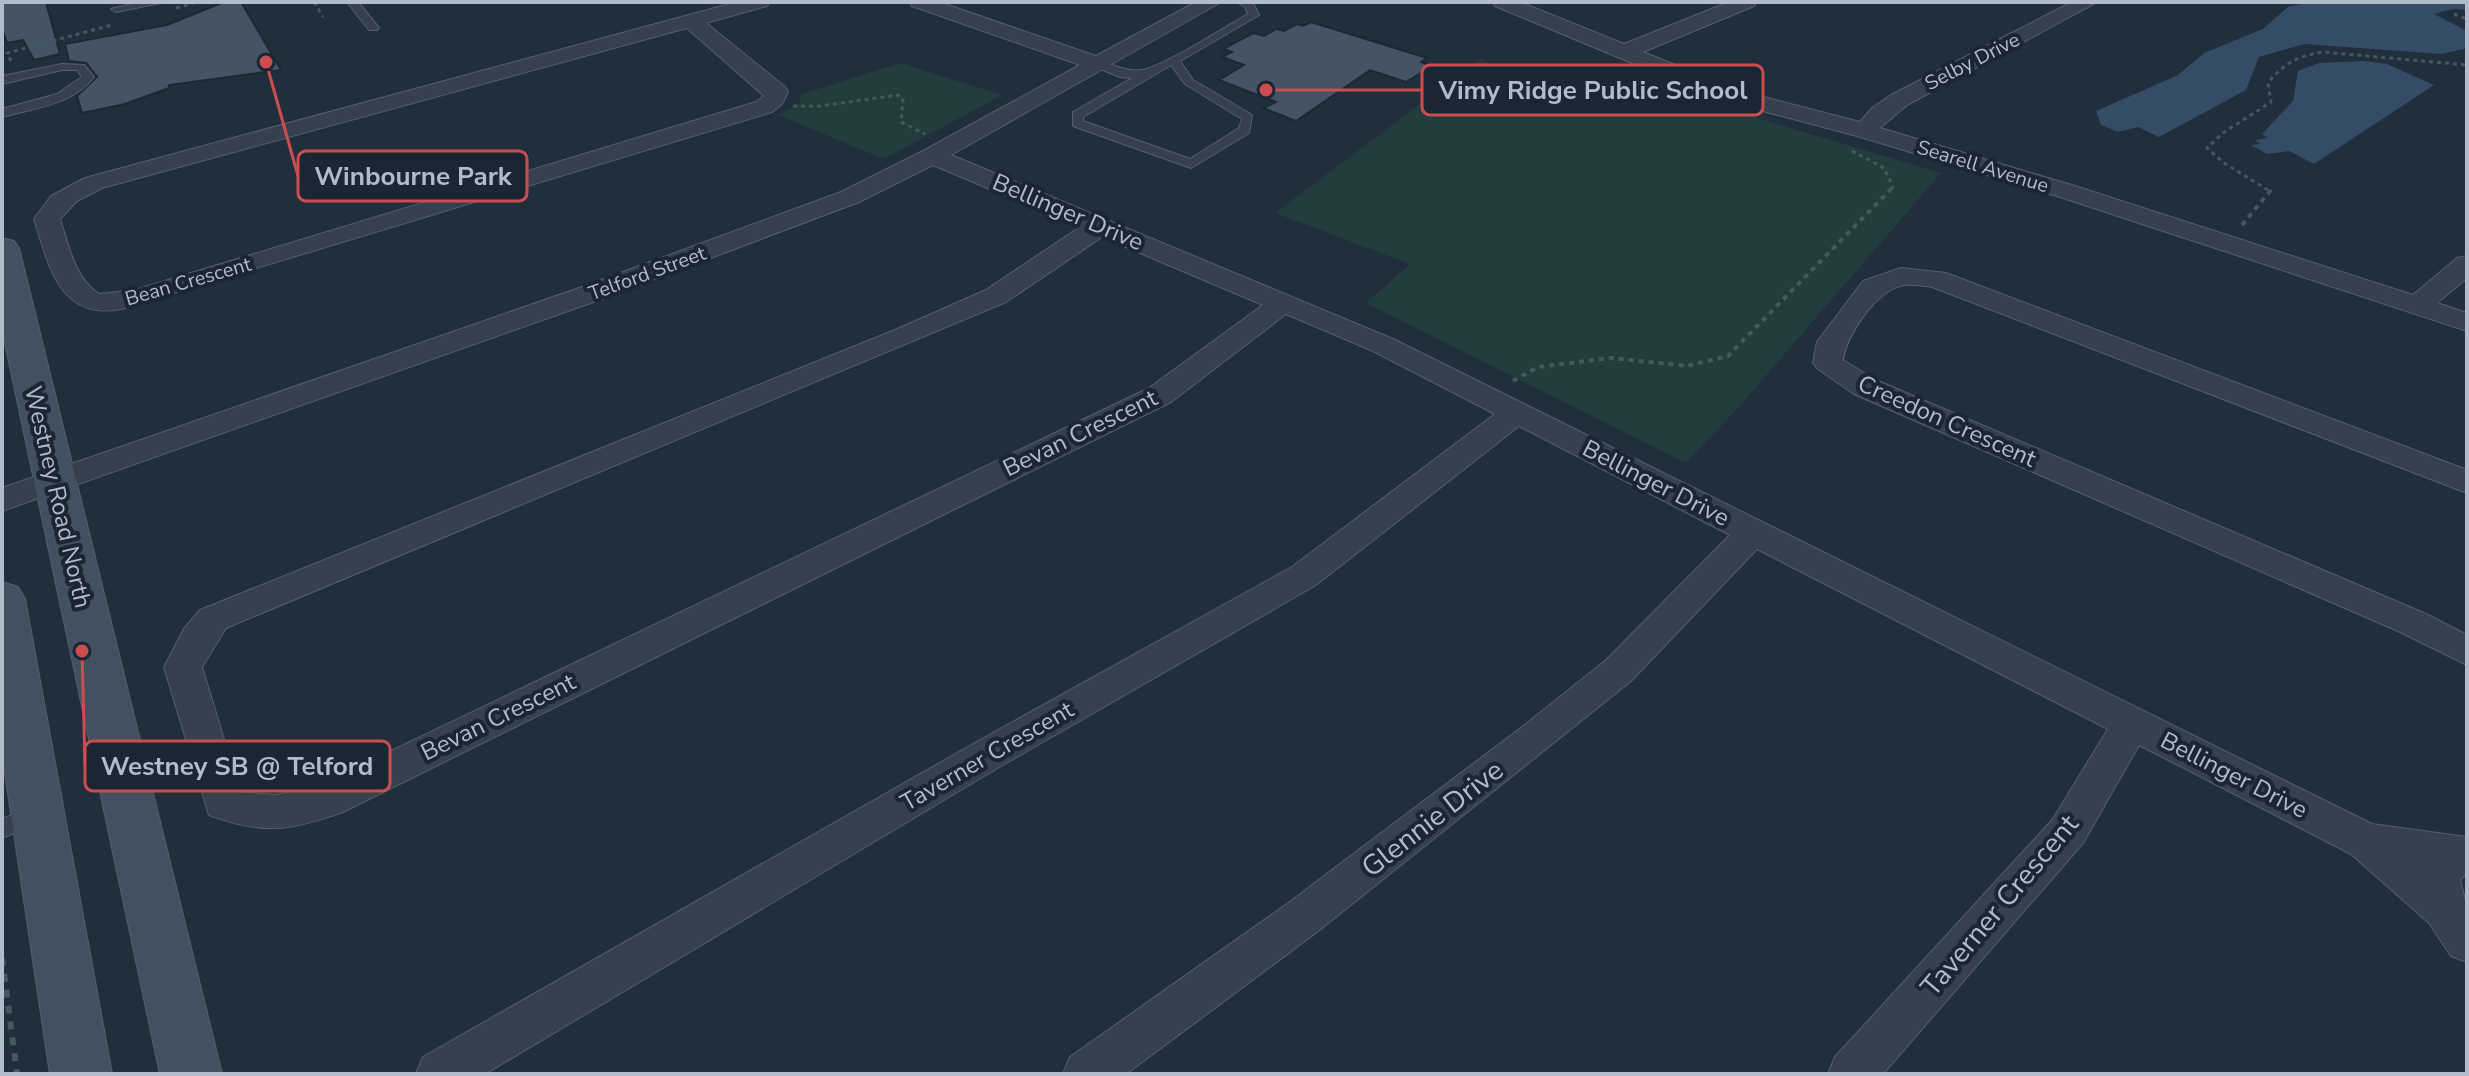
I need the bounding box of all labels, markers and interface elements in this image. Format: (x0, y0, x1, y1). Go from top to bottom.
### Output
street label: Selby Drive (1920, 26, 2024, 97)
callout: Vimy Ridge Public School (1422, 65, 1763, 115)
text: Vimy Ridge Public School (1437, 73, 1748, 108)
street label: Searell Avenue (1914, 134, 2052, 199)
callout: Winbourne Park (298, 151, 527, 201)
text: Winbourne Park (314, 159, 513, 194)
street label: Bellinger Drive (988, 166, 1148, 258)
street label: Telford Street (585, 239, 710, 307)
street label: Bean Crescent (122, 250, 255, 312)
street label: Creedon Crescent (1853, 367, 2042, 475)
street label: Bevan Crescent (997, 382, 1163, 484)
street label: Westney Road North (17, 383, 99, 611)
street label: Bellinger Drive (1577, 432, 1735, 534)
street label: Bevan Crescent (415, 666, 581, 768)
street label: Taverner Crescent (895, 693, 1080, 818)
street label: Bellinger Drive (2155, 724, 2313, 826)
callout: Westney SB @ Telford (85, 741, 390, 791)
text: Westney SB @ Telford (101, 749, 373, 784)
street label: Glennie Drive (1354, 751, 1511, 886)
street label: Taverner Crescent (1912, 806, 2087, 1005)

